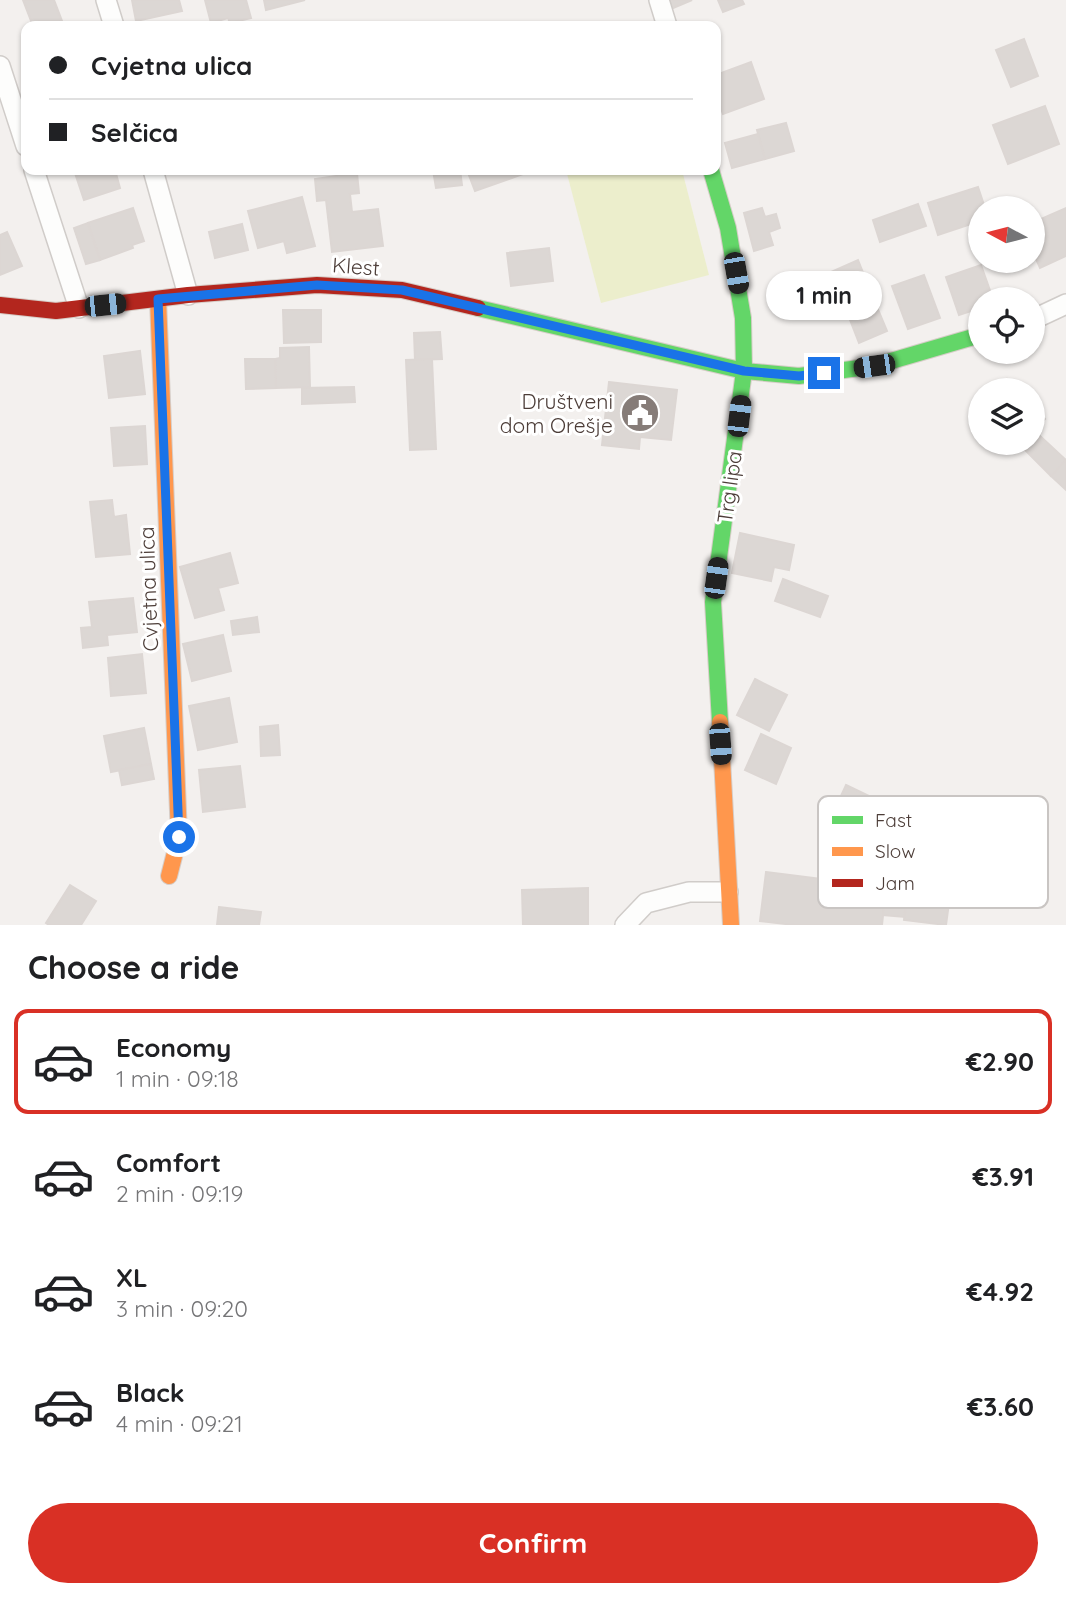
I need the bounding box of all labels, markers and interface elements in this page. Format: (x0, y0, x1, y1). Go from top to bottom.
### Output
text: Cvjetna ulica (91, 49, 252, 82)
text: Selčica (91, 116, 178, 149)
north arrow (968, 196, 1045, 273)
map controls (968, 196, 1045, 455)
car (723, 250, 750, 296)
street label: Klest (331, 251, 381, 281)
callout: 1 min (766, 272, 882, 320)
text: 1 min (796, 281, 852, 310)
button: locate (968, 287, 1045, 364)
car (84, 292, 127, 318)
car (852, 353, 897, 379)
route end (808, 357, 840, 389)
button: layers (968, 378, 1045, 455)
place label: Društveni dom Orešje (500, 388, 613, 438)
public building icon: Društveni dom Orešje (619, 392, 661, 434)
car (727, 394, 752, 438)
street label: Trg lipa (711, 449, 747, 525)
street label: Cvjetna ulica (133, 526, 163, 652)
car (703, 556, 730, 600)
car (709, 722, 732, 766)
legend (818, 796, 1048, 908)
text: Fast (875, 808, 912, 832)
route start (163, 821, 195, 853)
text: Slow (875, 839, 916, 863)
text: Jam (875, 871, 915, 895)
text: Choose a ride (28, 947, 240, 987)
icon: car (32, 1030, 95, 1093)
text: Economy (116, 1031, 231, 1064)
text: €2.90 (966, 1045, 1034, 1078)
text: 1 min · 09:18 (116, 1064, 239, 1093)
icon: car (32, 1145, 95, 1208)
text: Comfort (116, 1146, 221, 1179)
text: €3.91 (972, 1160, 1034, 1193)
text: 2 min · 09:19 (116, 1179, 243, 1208)
icon: car (32, 1260, 95, 1323)
text: XL (116, 1261, 148, 1294)
text: €4.92 (966, 1275, 1034, 1308)
text: 3 min · 09:20 (116, 1294, 248, 1323)
icon: car (32, 1375, 95, 1438)
text: Black (116, 1376, 185, 1409)
text: €3.60 (967, 1390, 1034, 1423)
text: 4 min · 09:21 (116, 1409, 243, 1438)
button: Confirm (28, 1503, 1038, 1583)

